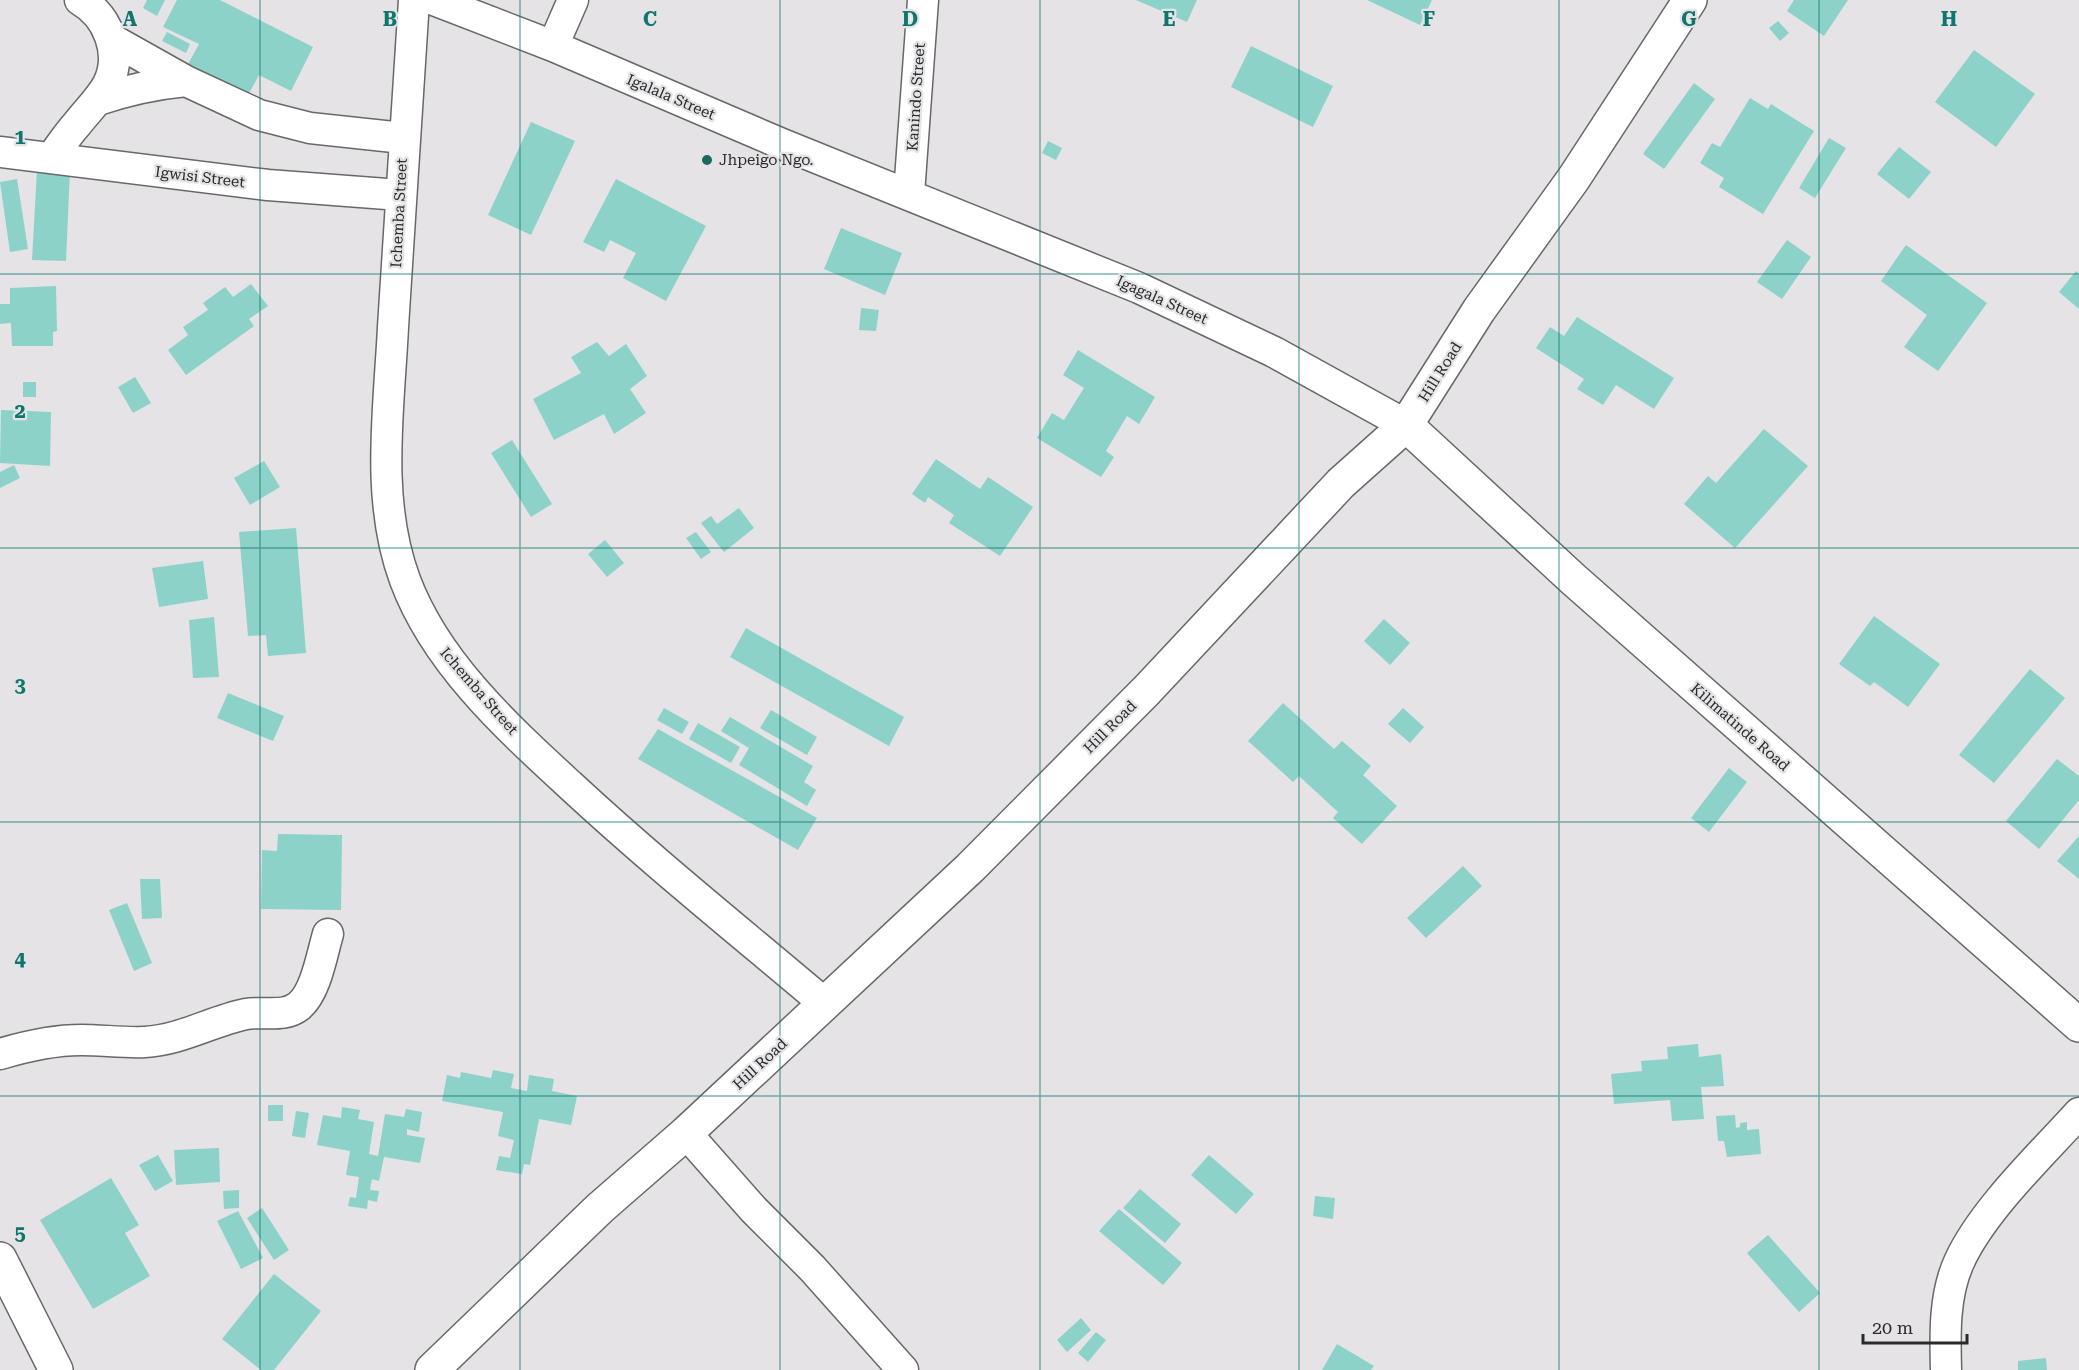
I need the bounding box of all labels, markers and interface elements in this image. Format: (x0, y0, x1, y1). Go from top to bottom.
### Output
text: A (123, 7, 138, 31)
text: B (383, 7, 397, 31)
text: C (643, 7, 657, 31)
text: D (902, 7, 918, 31)
text: E (1163, 7, 1176, 31)
text: F (1423, 7, 1435, 31)
text: G (1681, 7, 1697, 31)
text: H (1941, 7, 1957, 31)
street label: Kanindo Street (903, 42, 929, 152)
street label: Igalala Street (624, 70, 718, 124)
text: 1 (14, 125, 26, 149)
place label: Jhpeigo Ngo. (719, 151, 813, 169)
marker: Jhpeigo Ngo. (700, 153, 714, 167)
street label: Ichemba Street (387, 157, 411, 268)
street label: Igwisi Street (154, 163, 246, 191)
street label: Igagala Street (1114, 272, 1211, 328)
street label: Hill Road (1415, 338, 1466, 405)
text: 2 (14, 399, 26, 423)
street label: Ichemba Street (436, 644, 522, 739)
text: 3 (14, 673, 26, 697)
street label: Kilimatinde Road (1687, 679, 1793, 775)
street label: Hill Road (1080, 697, 1140, 757)
text: 4 (14, 947, 26, 971)
street label: Hill Road (729, 1034, 791, 1093)
text: 5 (14, 1221, 26, 1245)
scale bar (1863, 1307, 1966, 1345)
text: 20 m (1872, 1317, 1913, 1338)

